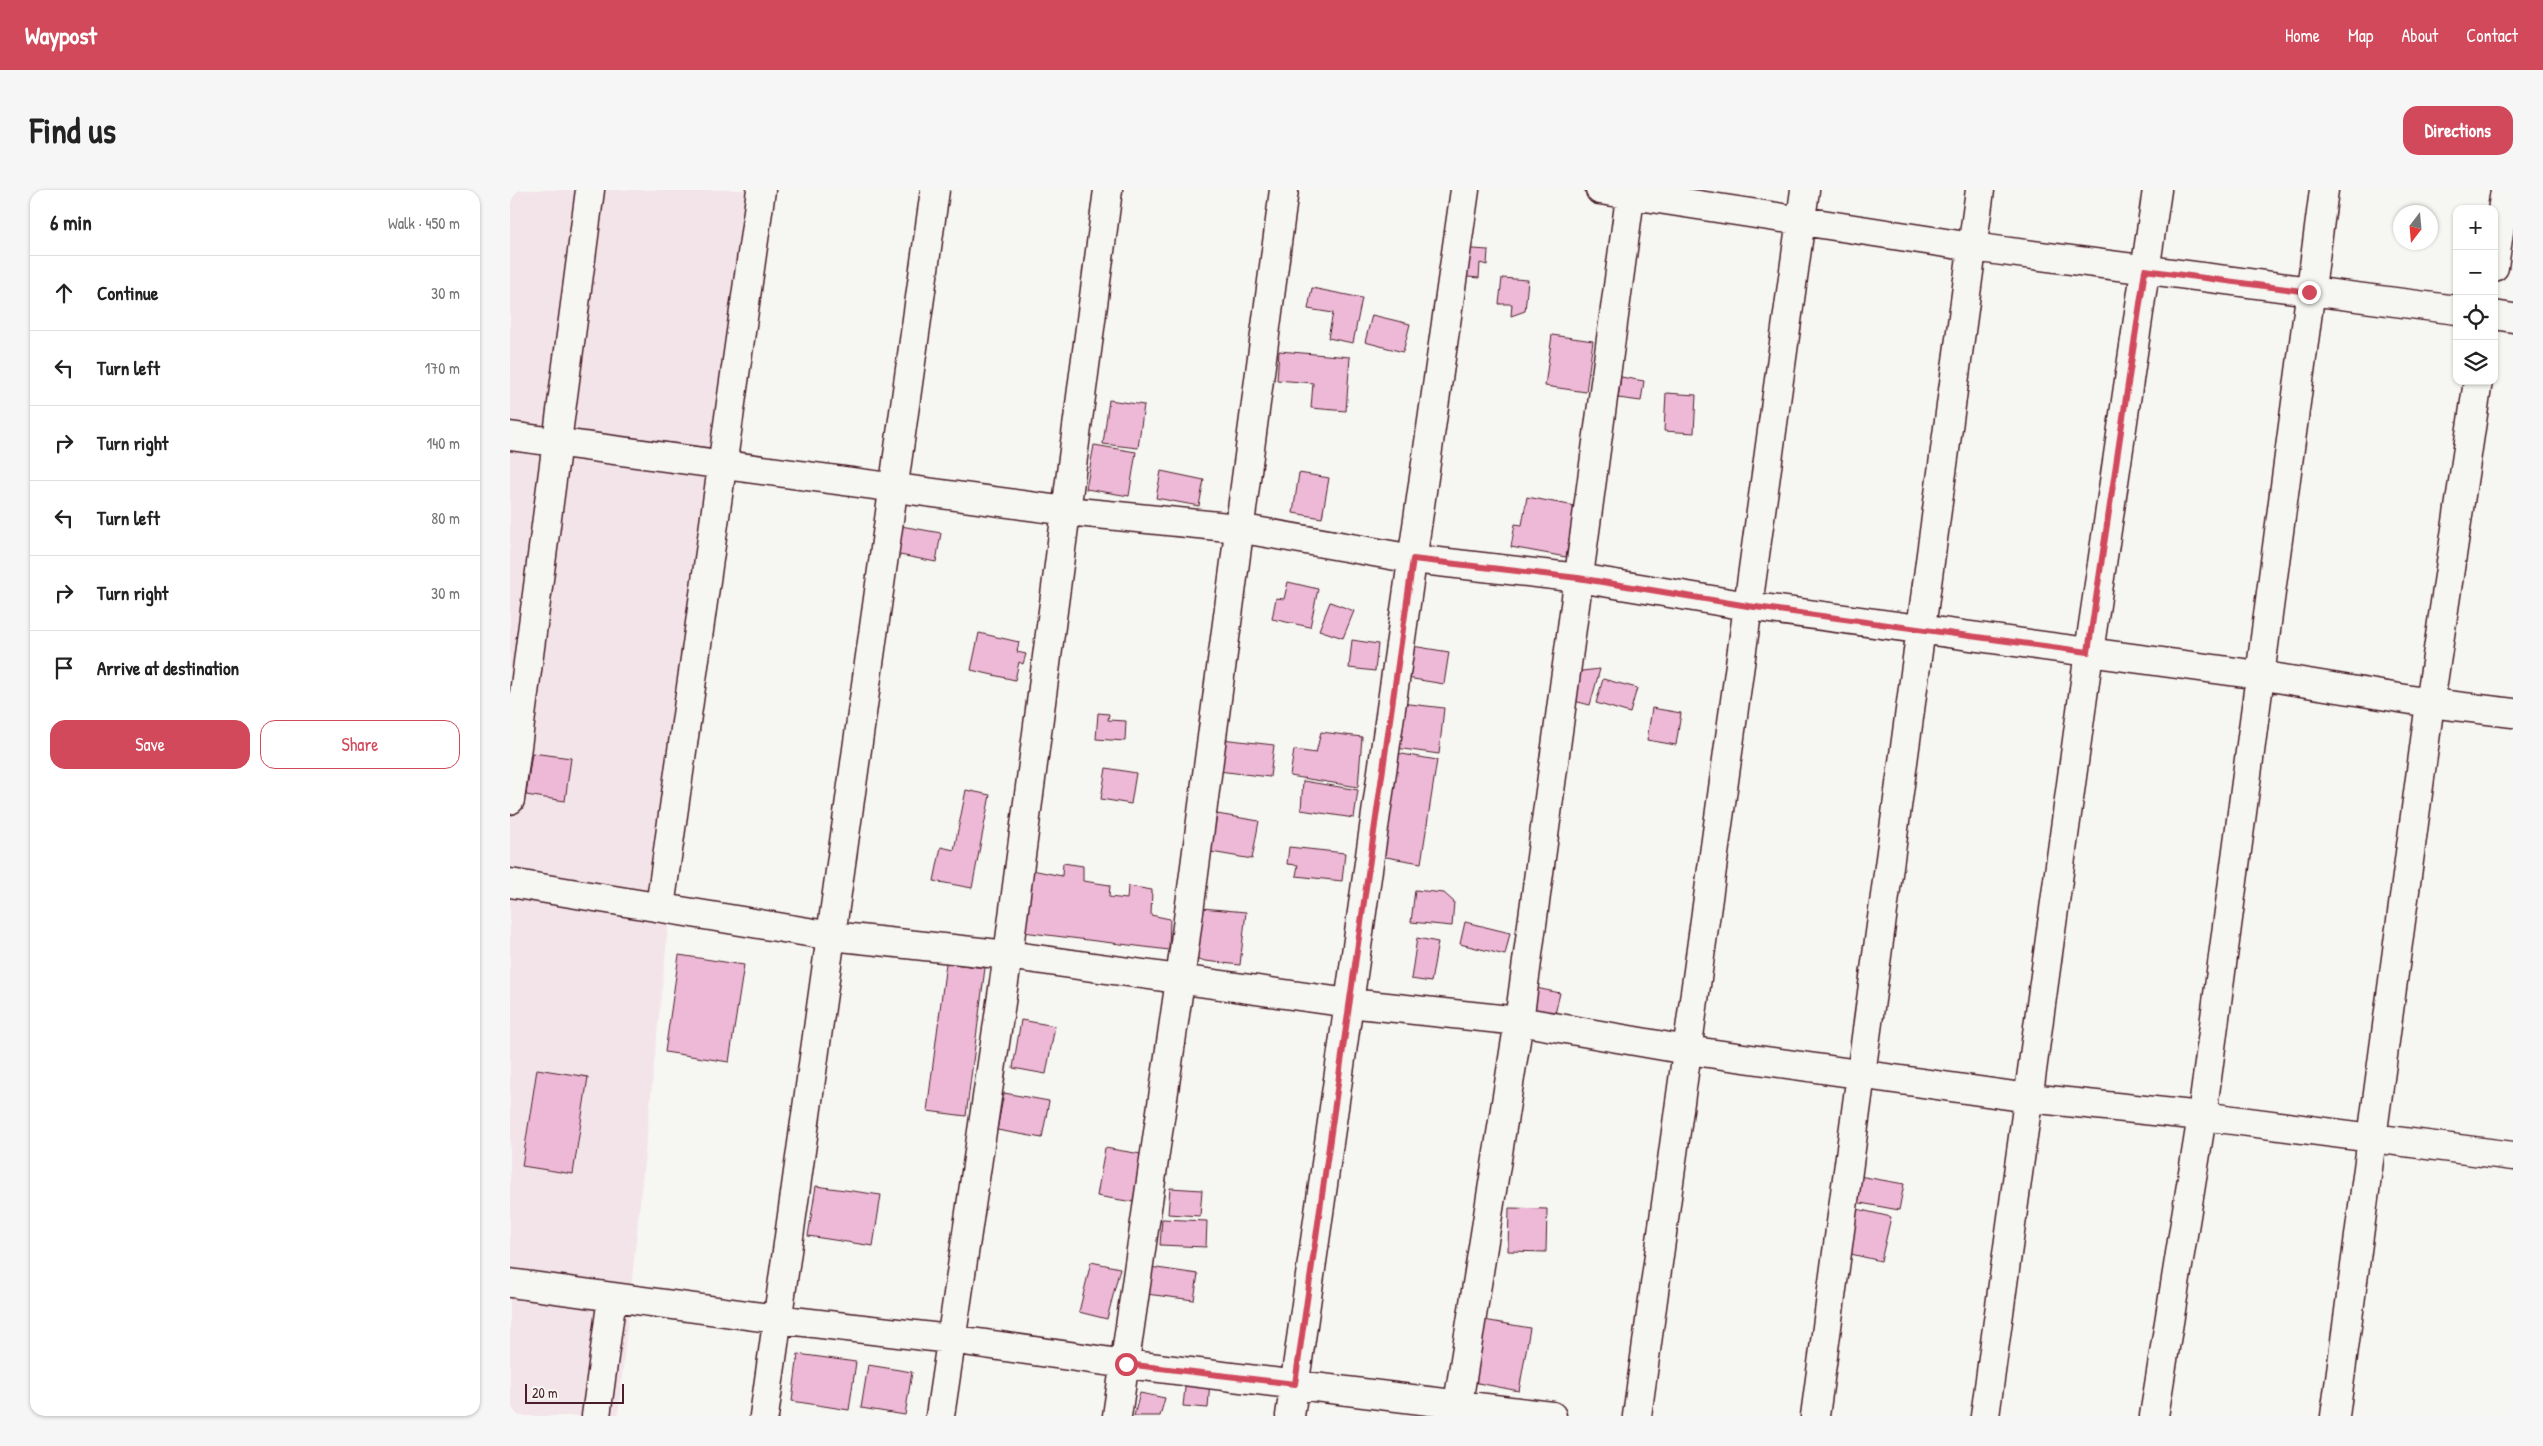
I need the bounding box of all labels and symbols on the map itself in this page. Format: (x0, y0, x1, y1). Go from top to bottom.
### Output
north arrow (2393, 205, 2438, 250)
route end (2298, 281, 2321, 304)
route start (1115, 1353, 1138, 1376)
scale bar (525, 1381, 624, 1404)

